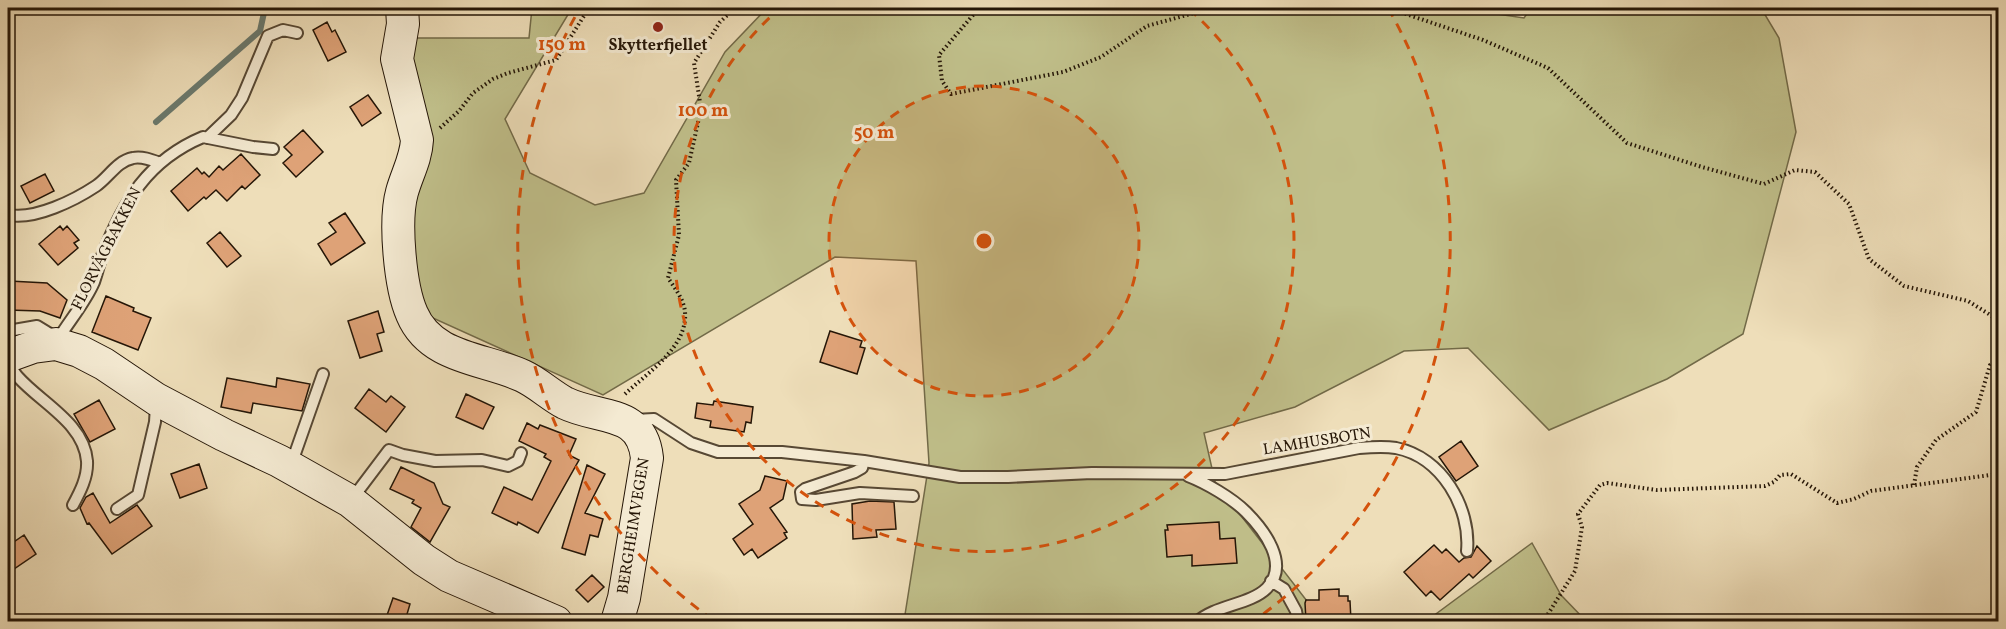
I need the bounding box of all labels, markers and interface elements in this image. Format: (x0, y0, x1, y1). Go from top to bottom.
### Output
marker: Skytterfjellet (651, 20, 665, 34)
text: 150 m (538, 33, 586, 58)
place label: Skytterfjellet (609, 35, 708, 57)
text: 100 m (678, 99, 728, 124)
text: 50 m (854, 121, 894, 146)
street label: FLORVÅGBAKKEN (67, 184, 147, 314)
centre of rings (974, 231, 994, 251)
street label: LAMHUSBOTN (1261, 423, 1373, 461)
street label: BERGHEIMVEGEN (612, 456, 656, 596)

